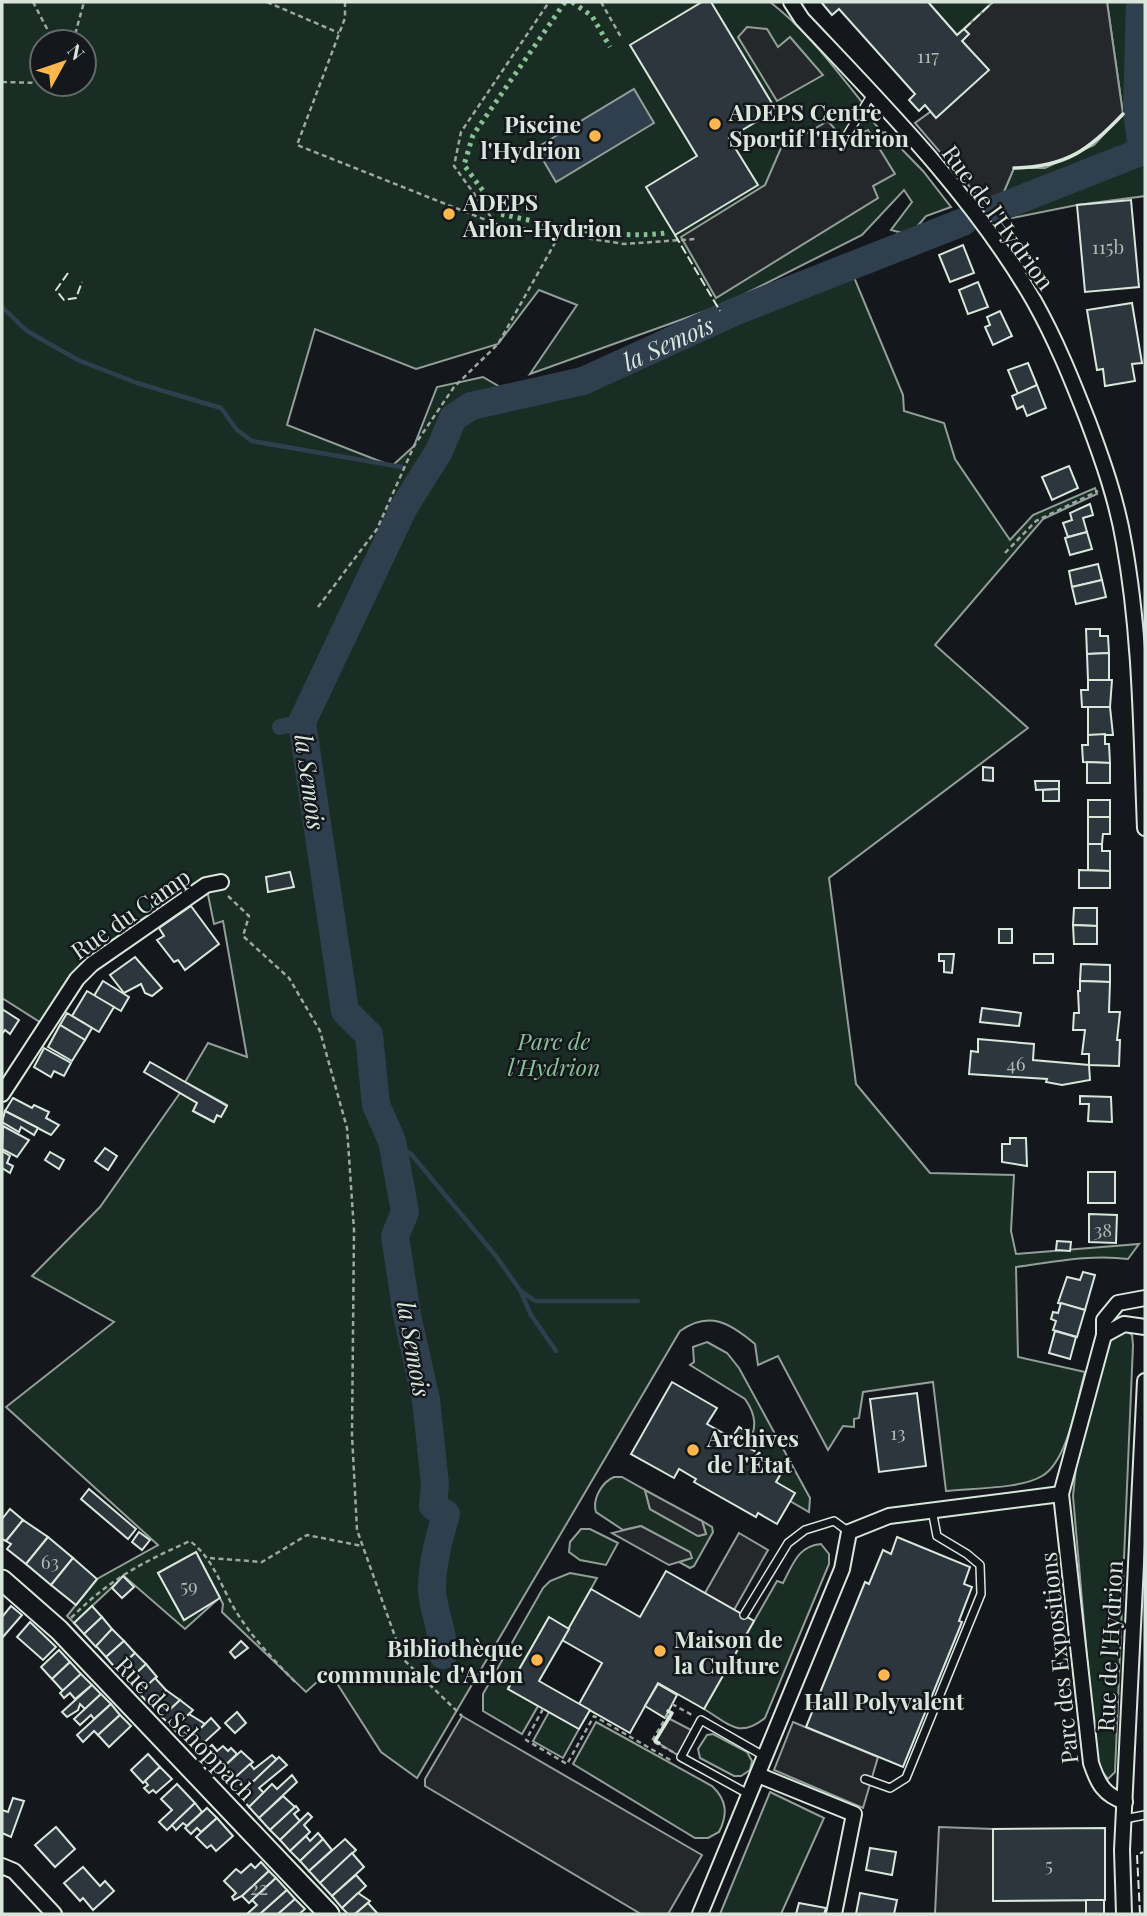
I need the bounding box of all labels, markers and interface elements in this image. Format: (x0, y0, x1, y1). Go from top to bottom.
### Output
north arrow (28, 28, 98, 98)
text: N (62, 38, 91, 65)
house number: 117 (917, 42, 939, 68)
place label: ADEPS Centre Sportif l'Hydrion (728, 96, 909, 153)
place label: Piscine l'Hydrion (481, 108, 581, 165)
marker: ADEPS Centre Sportif l'Hydrion (707, 116, 723, 132)
marker: Piscine l'Hydrion (587, 128, 603, 144)
street label: Rue de l'Hydrion (936, 138, 1062, 296)
place label: ADEPS Arlon-Hydrion (462, 186, 622, 243)
marker: ADEPS Arlon-Hydrion (441, 206, 457, 222)
house number: 115b (1092, 233, 1124, 259)
water label: la Semois (617, 308, 718, 377)
water label: la Semois (288, 732, 334, 832)
street label: Rue du Camp (64, 860, 196, 966)
park label: Parc de l'Hydrion (508, 1025, 600, 1082)
house number: 46 (1006, 1050, 1026, 1076)
house number: 38 (1094, 1216, 1112, 1242)
water label: la Semois (391, 1299, 439, 1399)
house number: 13 (890, 1419, 906, 1445)
place label: Archives de l'État (706, 1422, 799, 1479)
marker: Archives de l'État (685, 1442, 701, 1458)
house number: 63 (41, 1548, 59, 1574)
street label: Parc des Expositions (1031, 1551, 1085, 1765)
street label: Rue de l'Hydrion (1089, 1559, 1129, 1733)
house number: 59 (180, 1572, 198, 1598)
place label: Maison de la Culture (674, 1623, 783, 1680)
place label: Bibliothèque communale d'Arlon (316, 1632, 523, 1689)
marker: Maison de la Culture (652, 1643, 668, 1659)
street label: Rue de Schoppach (109, 1649, 263, 1807)
marker: Bibliothèque communale d'Arlon (529, 1652, 545, 1668)
marker: Hall Polyvalent (876, 1667, 892, 1683)
place label: Hall Polyvalent (804, 1685, 965, 1716)
house number: 5 (1045, 1851, 1053, 1877)
house number: 22 (250, 1874, 268, 1900)

